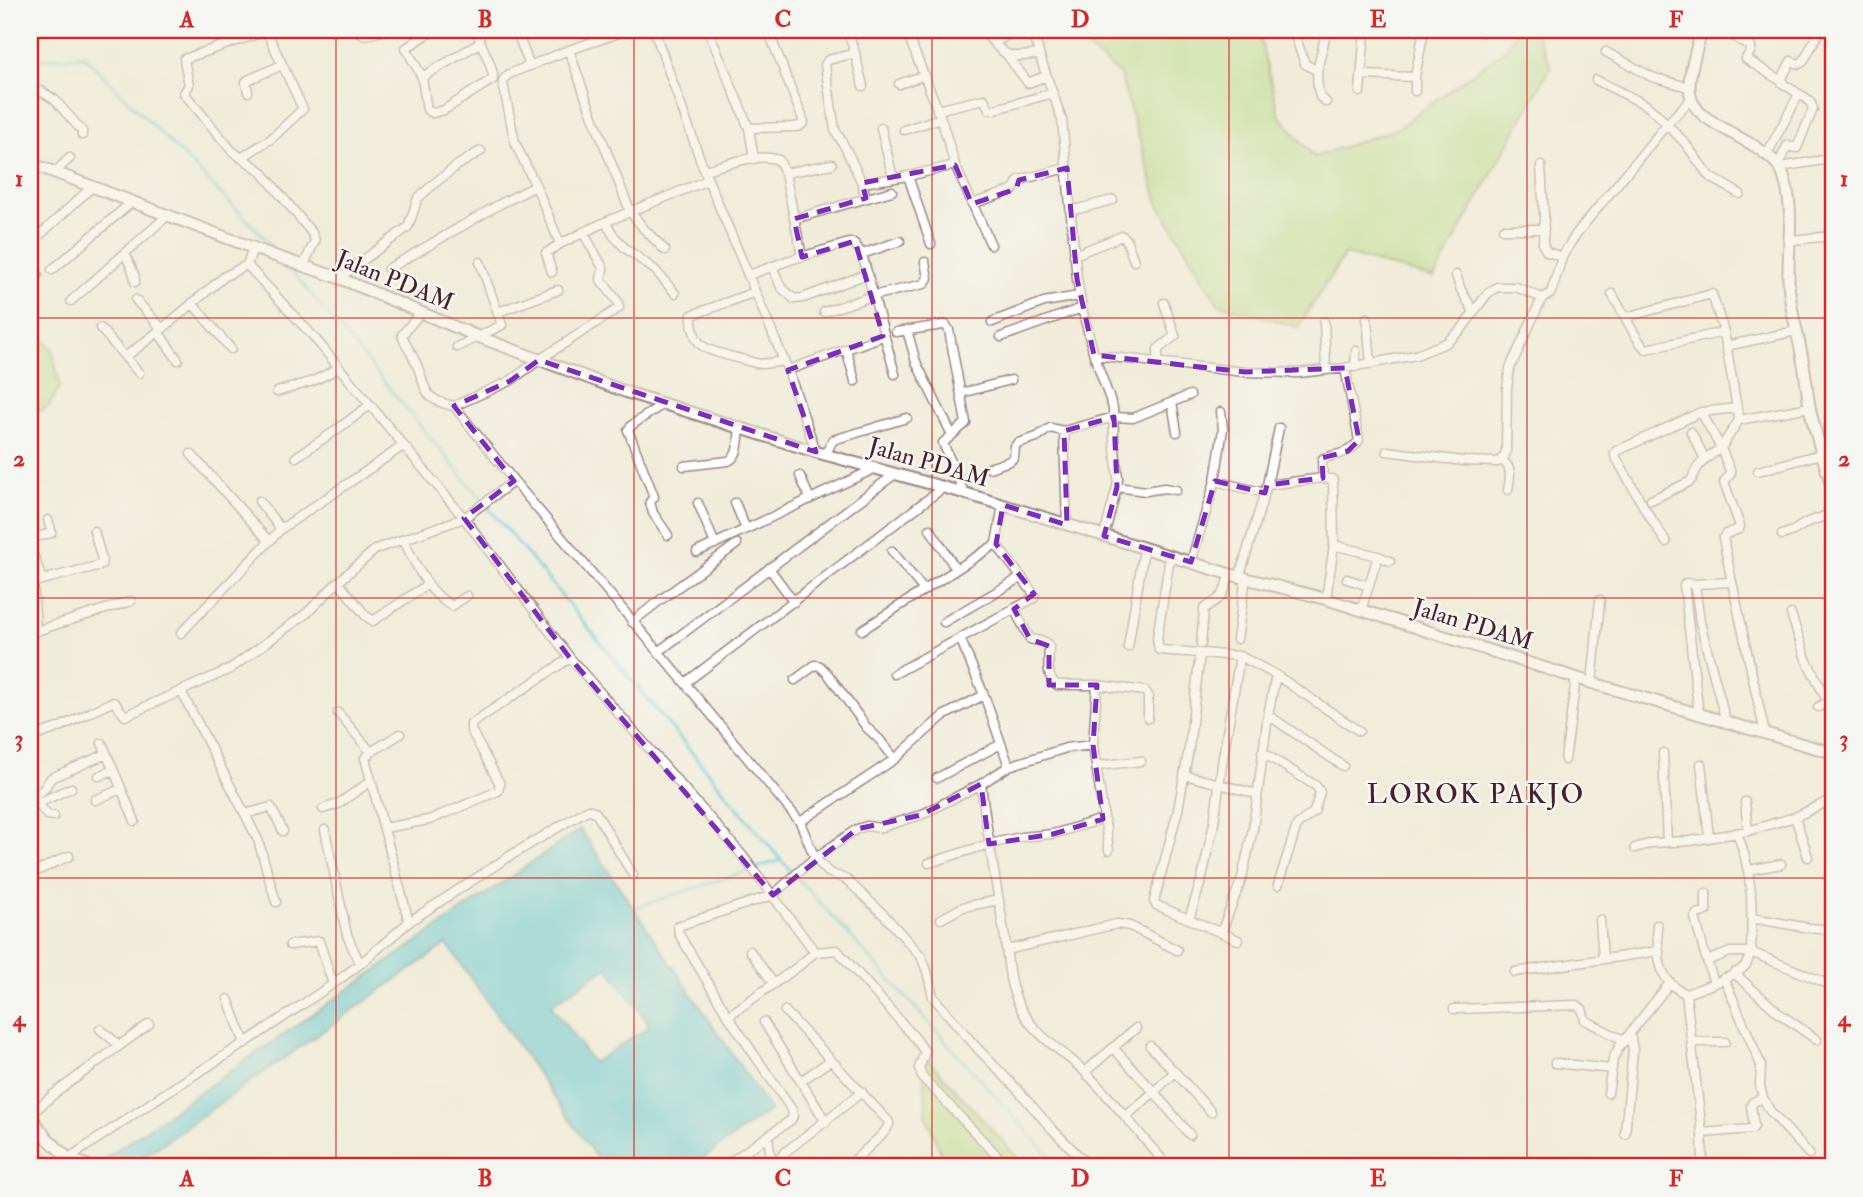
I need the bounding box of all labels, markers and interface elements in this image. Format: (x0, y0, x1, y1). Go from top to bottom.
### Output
text: A (179, 5, 195, 34)
text: B (477, 5, 493, 34)
text: C (775, 5, 791, 34)
text: D (1071, 5, 1089, 34)
text: E (1370, 5, 1387, 34)
text: F (1669, 5, 1684, 34)
text: 1 (15, 164, 23, 193)
text: 1 (1840, 164, 1848, 193)
street label: Jalan PDAM (330, 242, 458, 318)
street label: Jalan PDAM (864, 430, 993, 494)
text: 2 (13, 444, 25, 473)
text: 2 (1838, 444, 1850, 473)
street label: Jalan PDAM (1408, 591, 1537, 657)
text: 3 (15, 724, 23, 753)
text: 3 (1840, 724, 1848, 753)
district label: LOROK PAKJO (1367, 777, 1585, 812)
text: 4 (12, 1004, 27, 1033)
text: 4 (1837, 1004, 1852, 1033)
text: A (179, 1164, 195, 1193)
text: B (477, 1164, 493, 1193)
text: C (775, 1164, 791, 1193)
text: D (1071, 1164, 1089, 1193)
text: E (1370, 1164, 1387, 1193)
text: F (1669, 1164, 1684, 1193)

